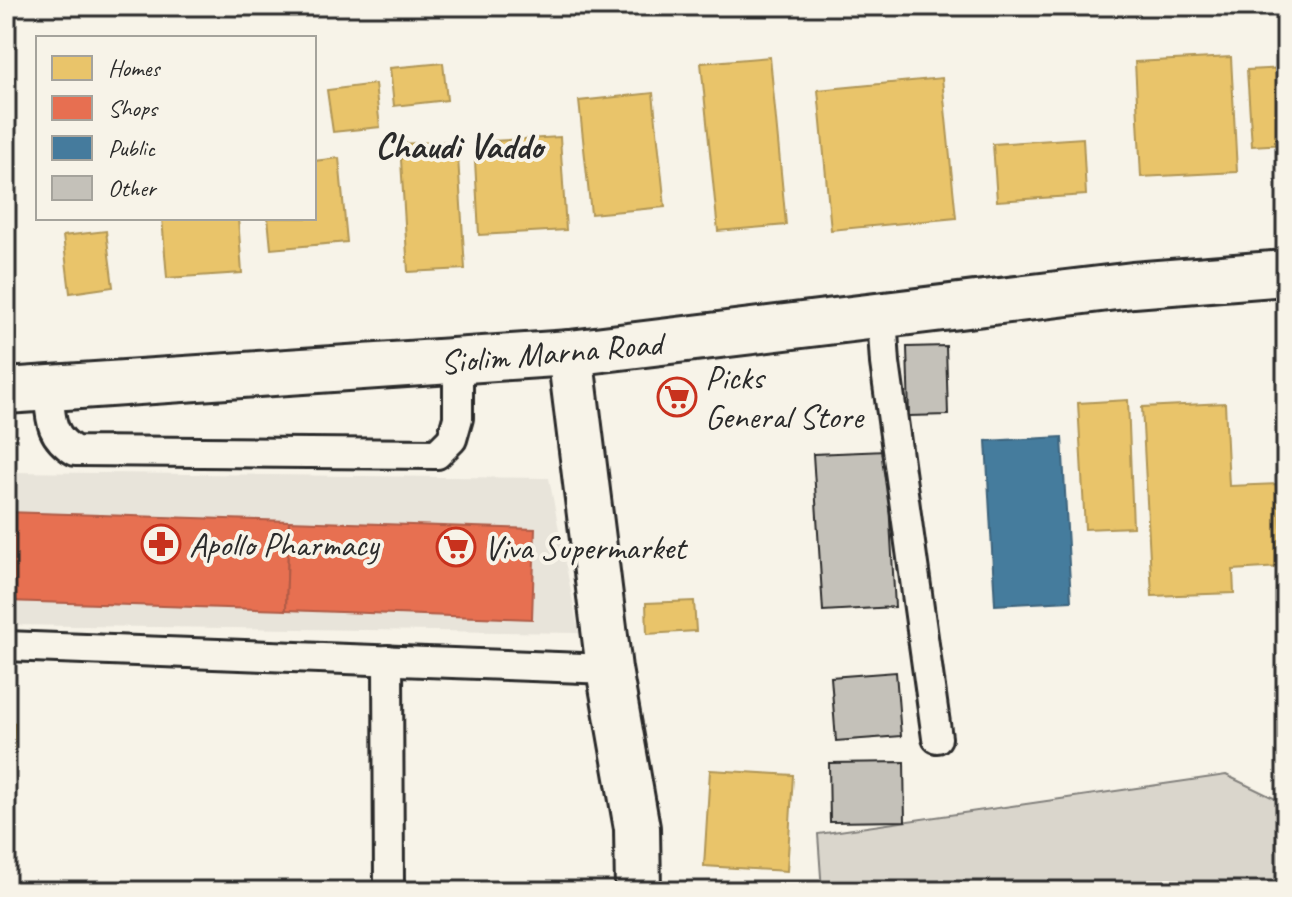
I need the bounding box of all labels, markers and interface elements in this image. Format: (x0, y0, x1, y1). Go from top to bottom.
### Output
legend (36, 36, 316, 220)
text: Homes (108, 53, 161, 83)
text: Shops (108, 93, 159, 123)
district label: Chaudi Vaddo (375, 123, 546, 169)
text: Public (108, 133, 156, 163)
text: Other (108, 173, 158, 203)
street label: Siolim Marna Road (438, 321, 669, 384)
place label: Picks General Store (705, 356, 865, 438)
supermarket icon: Picks General Store (656, 376, 698, 418)
pharmacy icon: Apollo Pharmacy (140, 523, 182, 565)
place label: Apollo Pharmacy (189, 523, 381, 566)
supermarket icon: Viva Supermarket (435, 526, 477, 568)
place label: Viva Supermarket (484, 526, 689, 569)

